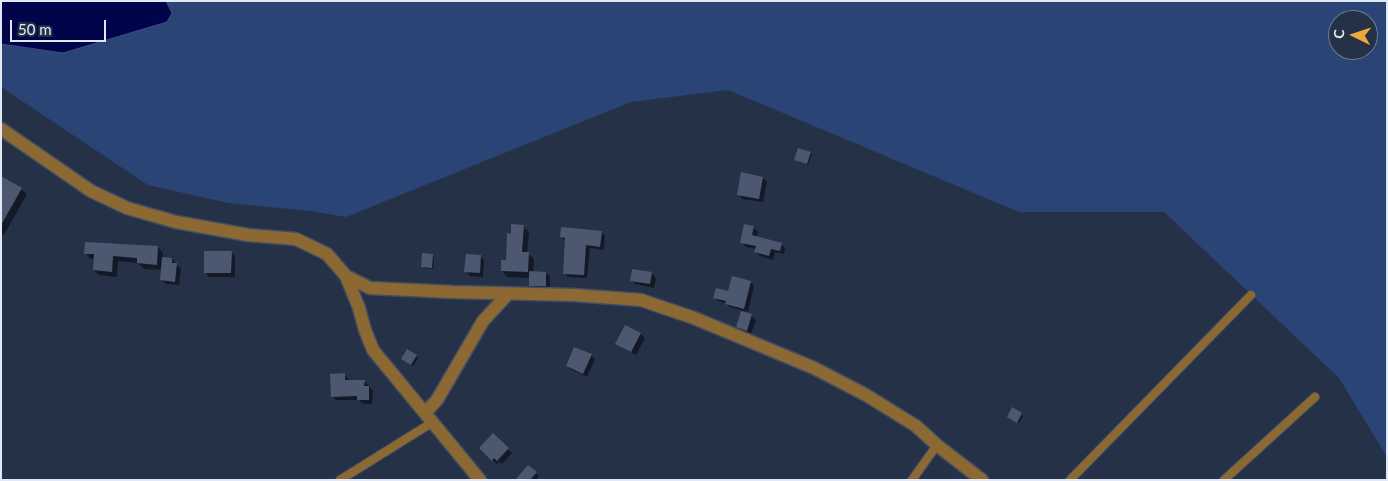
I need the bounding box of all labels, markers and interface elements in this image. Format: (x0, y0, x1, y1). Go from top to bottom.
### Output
scale bar (12, 10, 109, 42)
north arrow (1328, 10, 1378, 60)
text: 50 m (18, 20, 52, 38)
text: С (1330, 29, 1347, 39)

